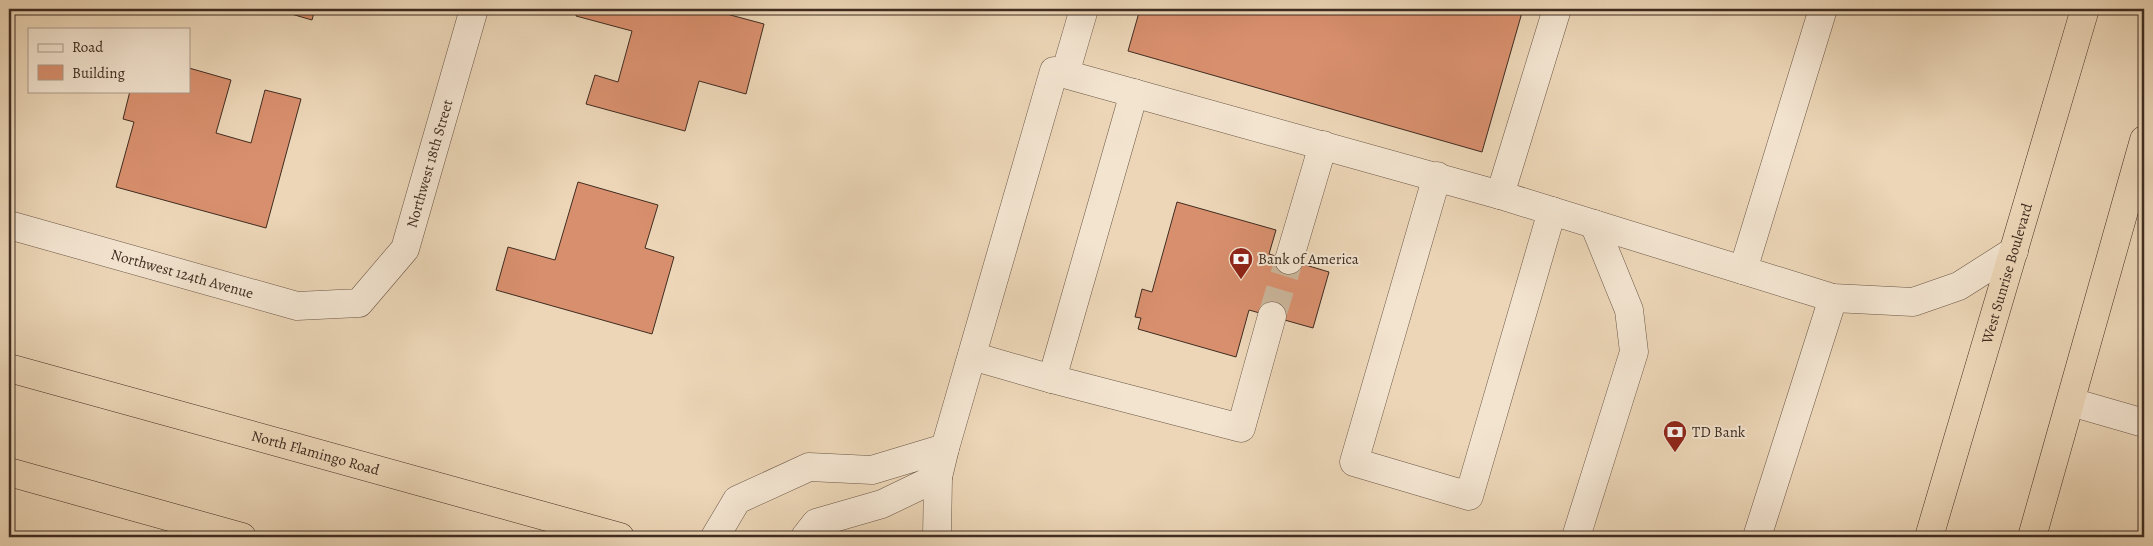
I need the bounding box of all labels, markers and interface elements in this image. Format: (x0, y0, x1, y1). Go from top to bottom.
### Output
legend (28, 28, 190, 92)
text: Road (72, 37, 104, 57)
text: Building (72, 63, 125, 83)
street label: Northwest 18th Street (402, 97, 458, 230)
street label: West Sunrise Boulevard (1976, 200, 2037, 347)
street label: Northwest 124th Avenue (109, 244, 256, 303)
bank icon: Bank of America (1228, 246, 1254, 280)
place label: Bank of America (1258, 249, 1359, 269)
bank icon: TD Bank (1662, 419, 1688, 453)
place label: TD Bank (1692, 422, 1746, 442)
street label: North Flamingo Road (249, 426, 383, 480)

